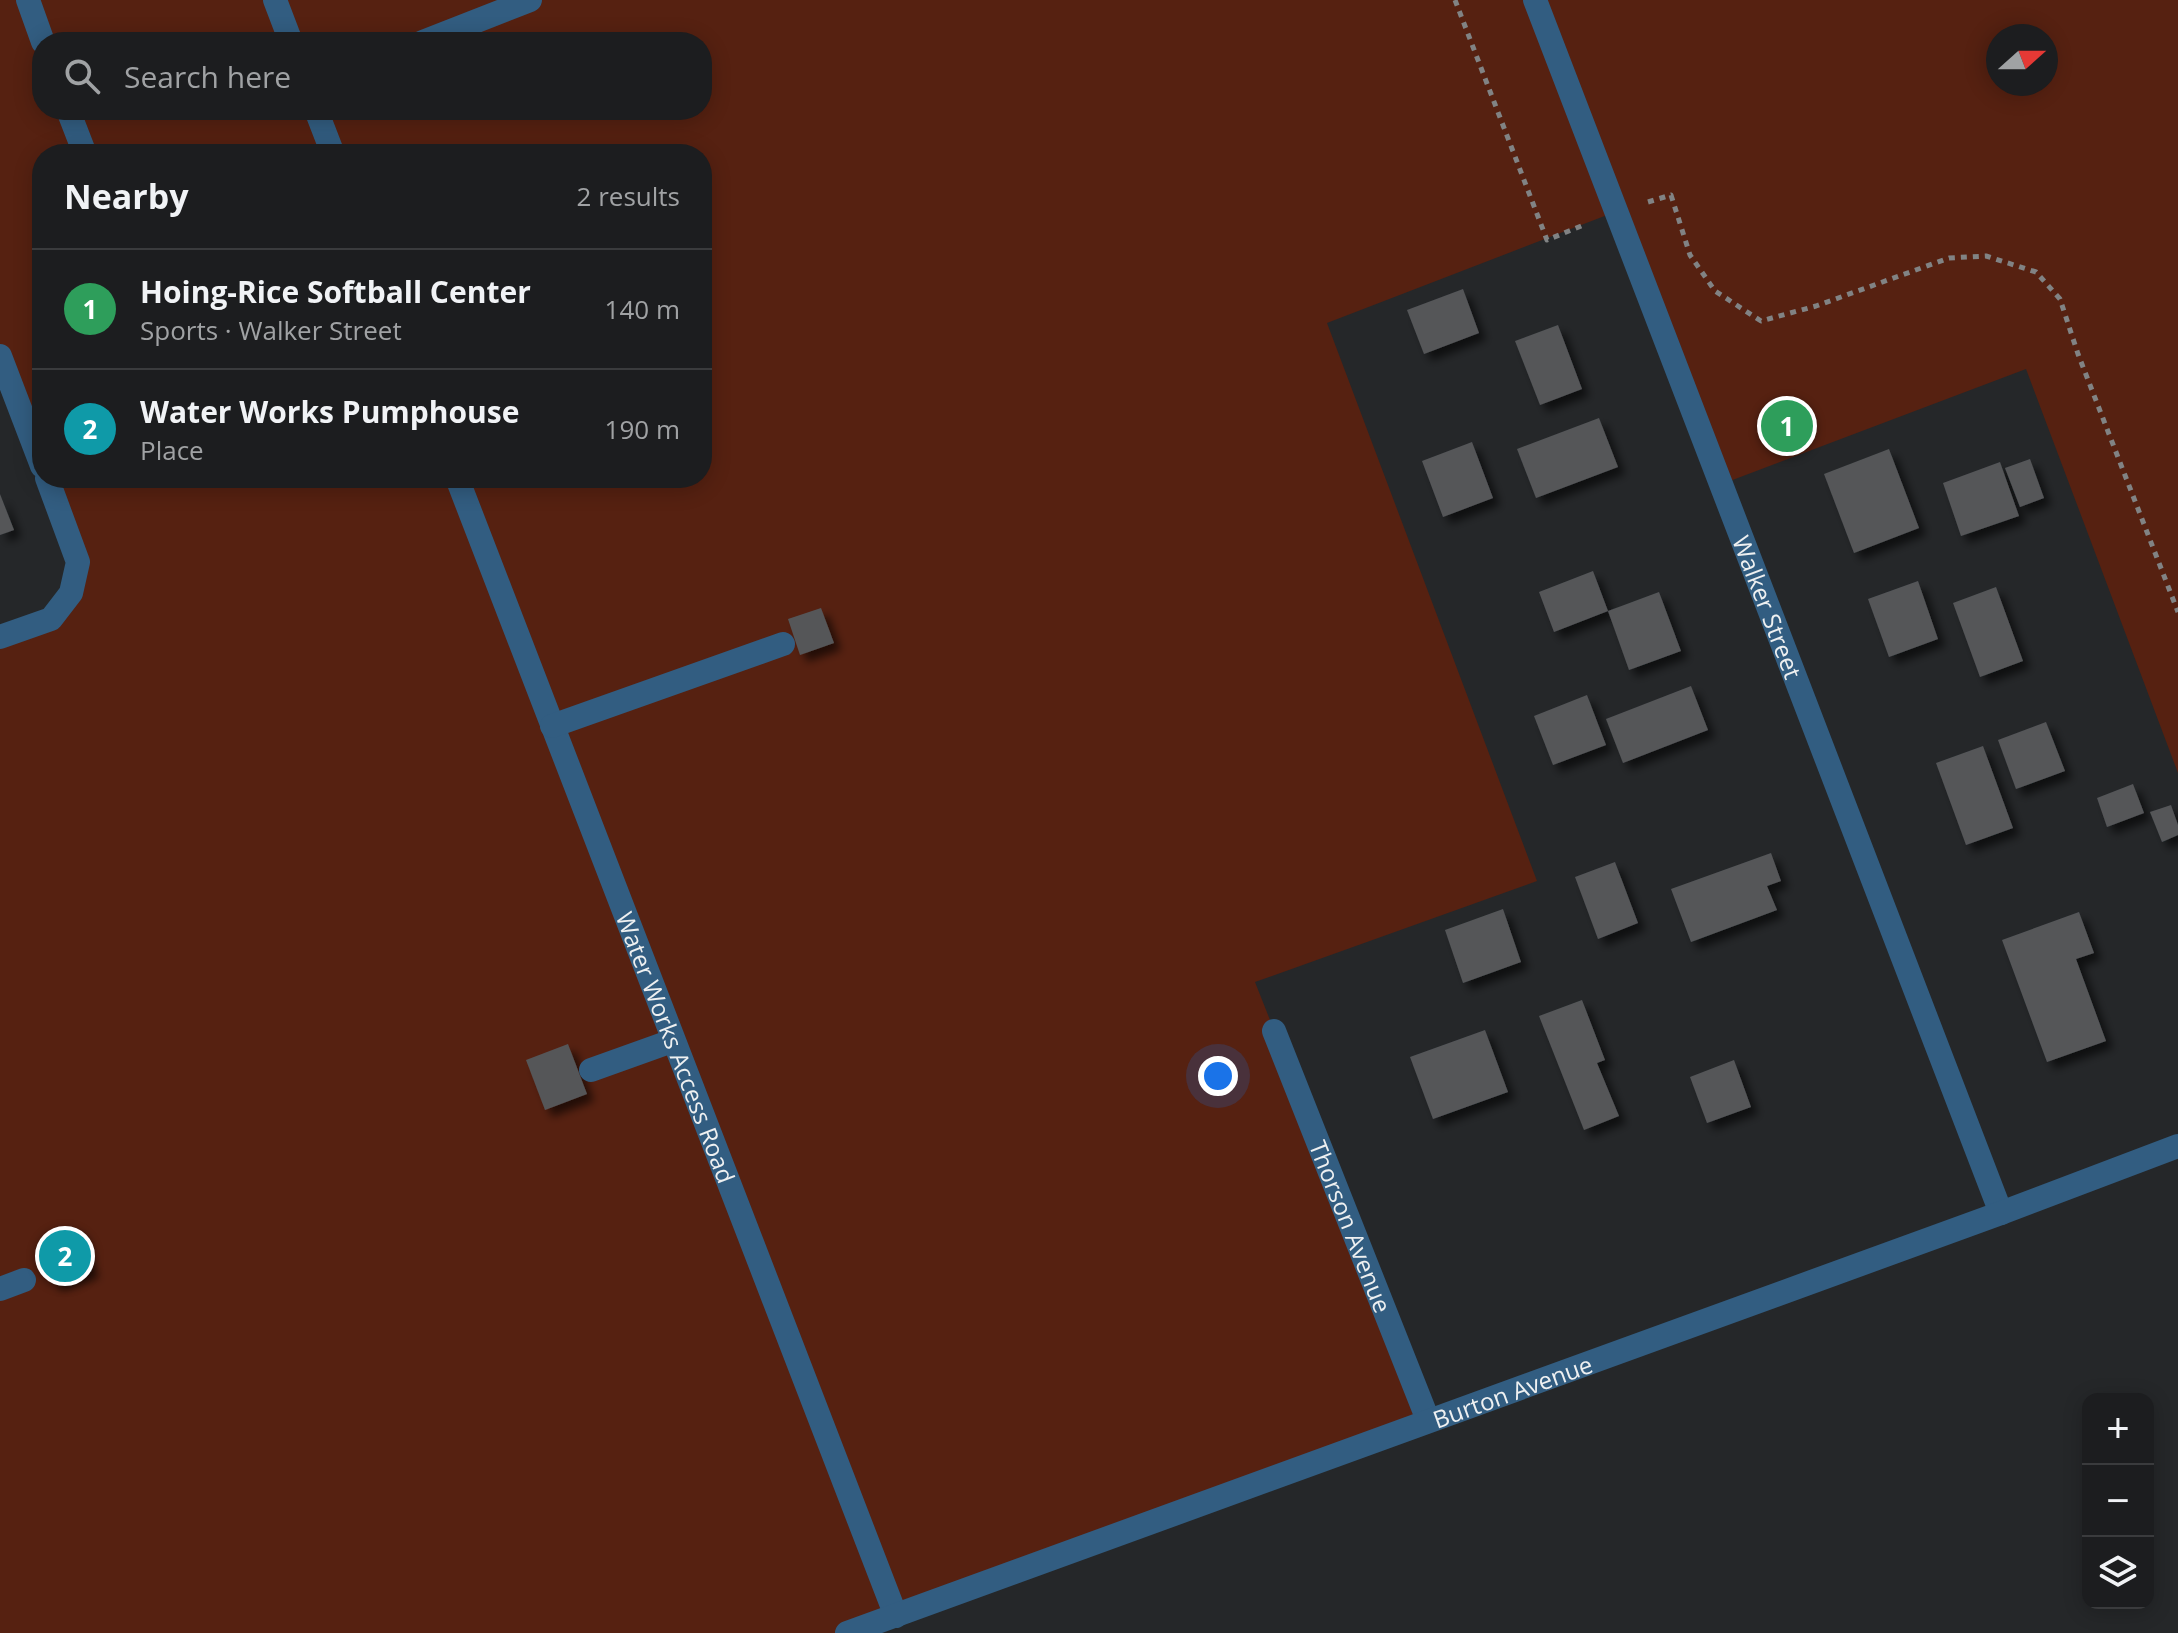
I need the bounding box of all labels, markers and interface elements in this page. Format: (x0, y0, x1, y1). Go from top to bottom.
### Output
north arrow (1986, 24, 2058, 96)
search box (32, 32, 712, 120)
icon: search (60, 54, 104, 98)
text: Search here (124, 56, 291, 97)
text: Nearby (64, 173, 189, 219)
text: 2 results (577, 178, 680, 214)
text: Hoing-Rice Softball Center (140, 271, 531, 312)
text: 1 (83, 291, 97, 327)
text: 140 m (605, 291, 680, 327)
text: Sports · Walker Street (140, 312, 402, 348)
text: Water Works Pumphouse (140, 391, 519, 432)
pin: 1 (1761, 396, 1813, 456)
text: 2 (83, 411, 97, 447)
text: 190 m (605, 411, 680, 447)
text: Place (140, 432, 204, 468)
street label: Walker Street (1726, 530, 1811, 683)
street label: Water Works Access Road (609, 907, 744, 1188)
your location (1198, 1056, 1238, 1096)
street label: Thorson Avenue (1302, 1135, 1400, 1317)
pin: 2 (39, 1226, 91, 1286)
street label: Burton Avenue (1428, 1347, 1597, 1435)
map controls (2082, 1393, 2154, 1609)
button: + (2082, 1393, 2154, 1465)
button: − (2082, 1465, 2154, 1537)
button: layers (2082, 1537, 2154, 1609)

